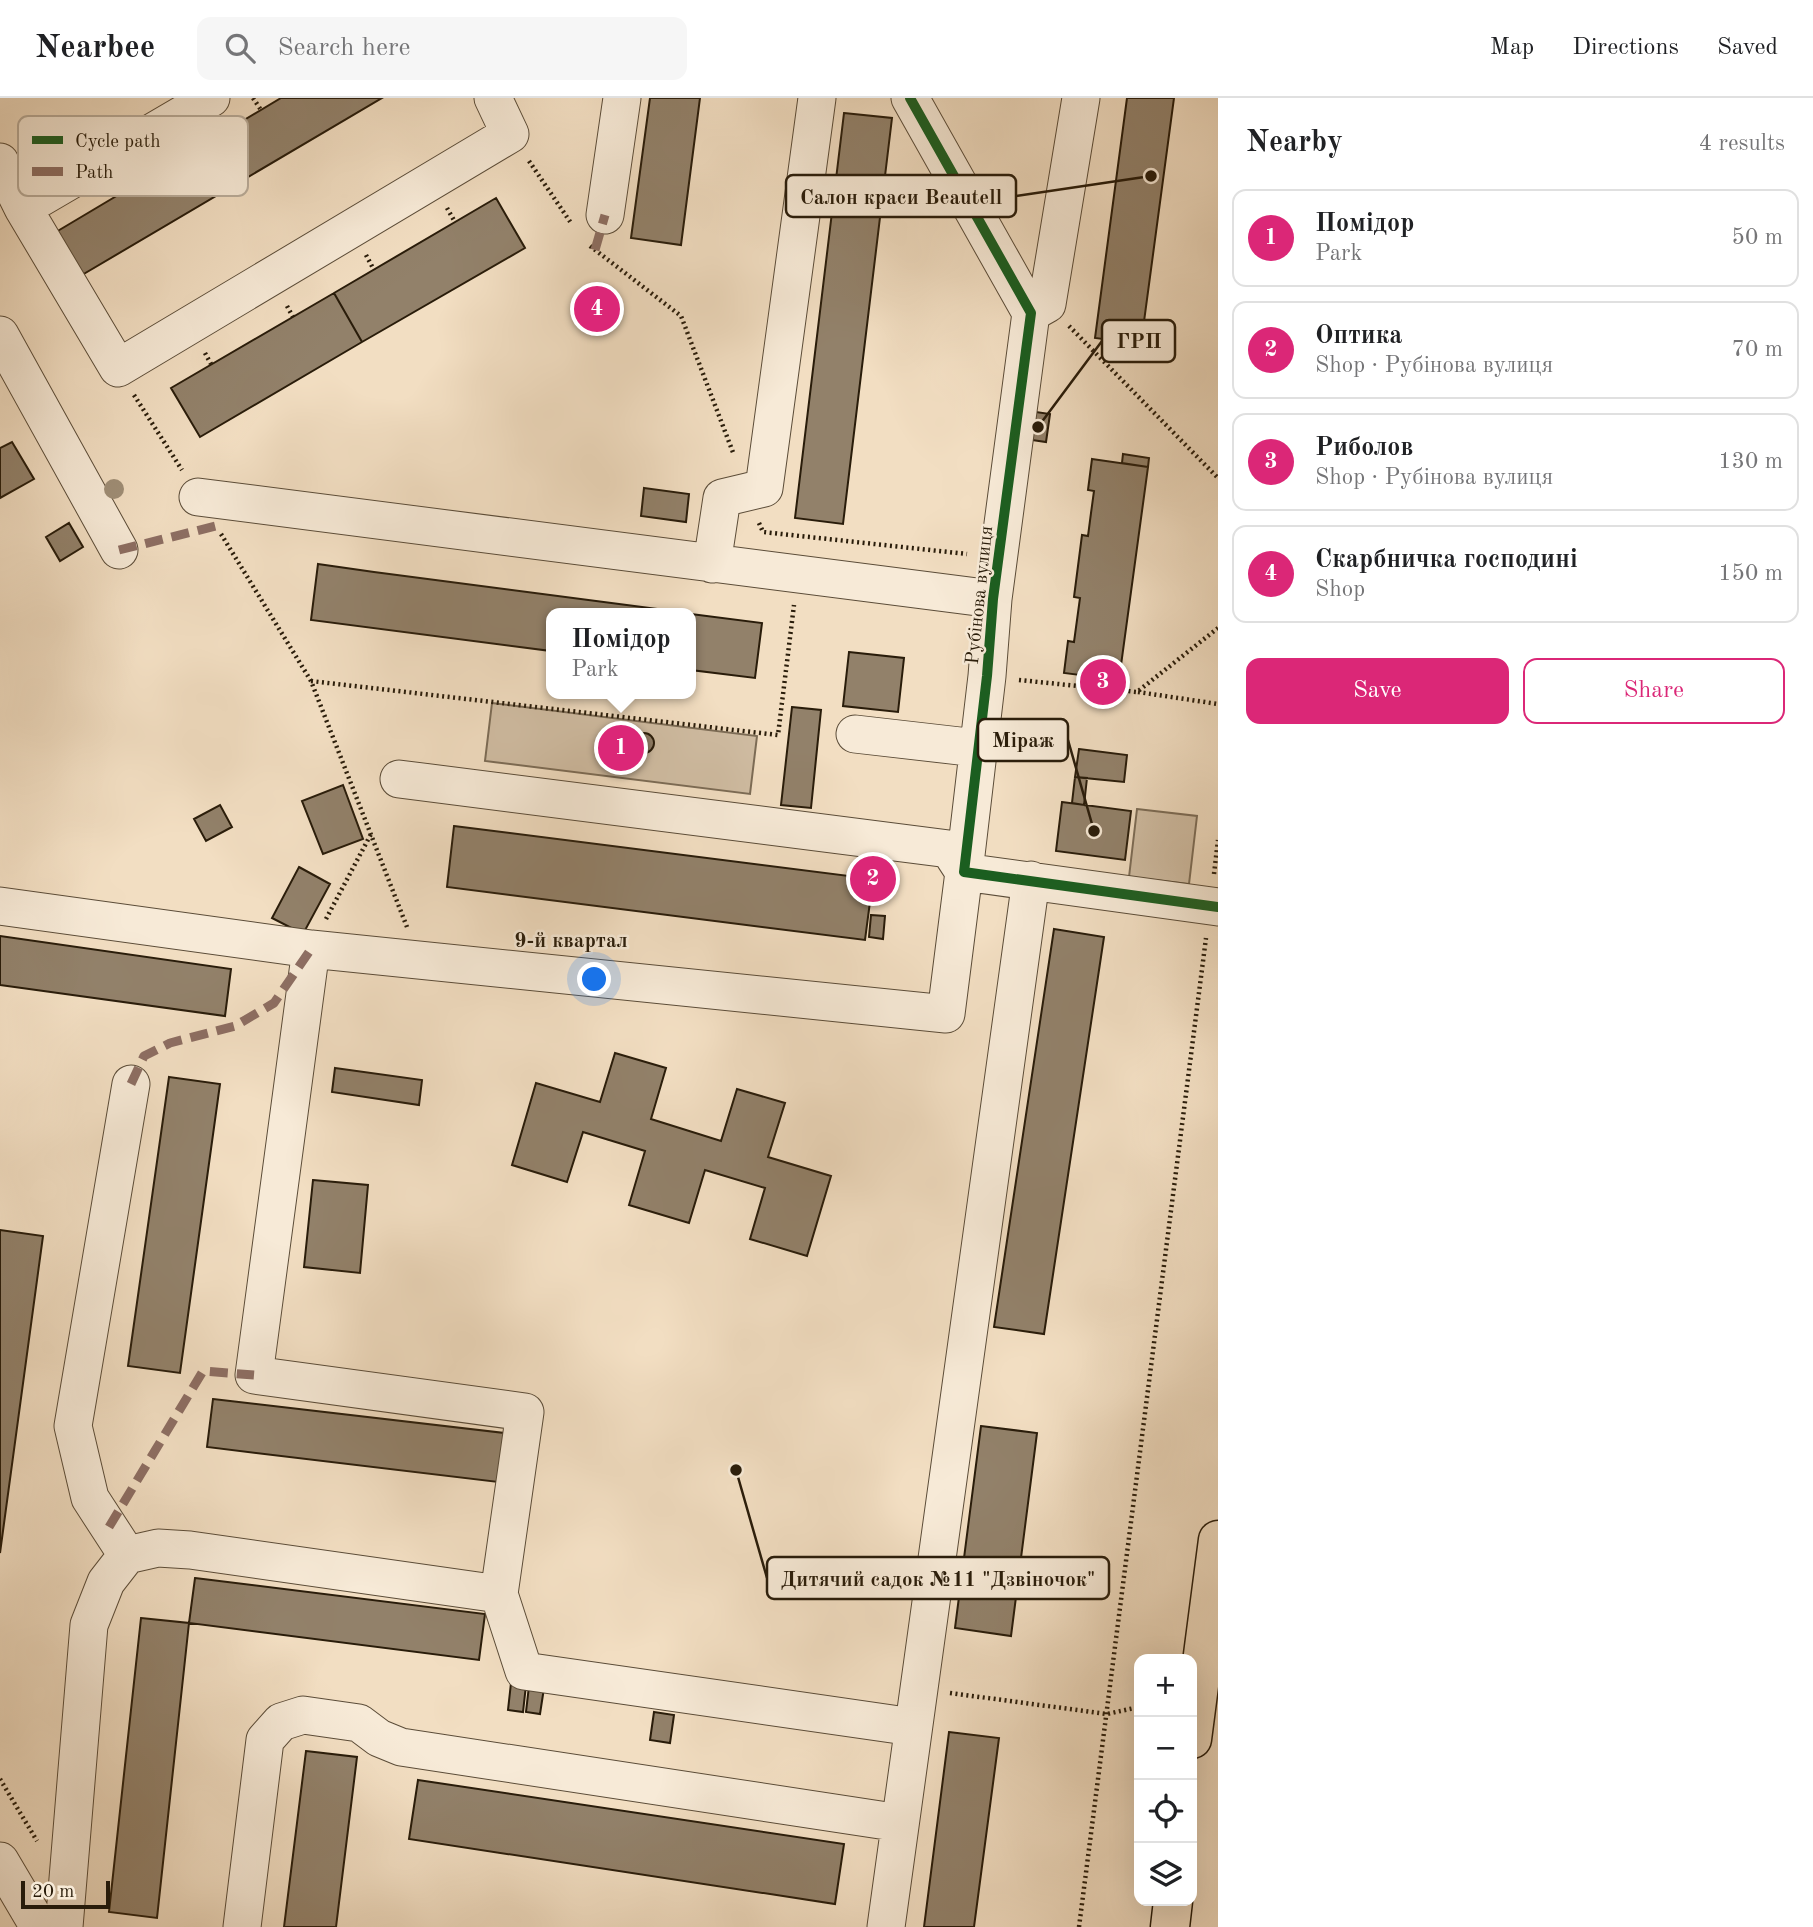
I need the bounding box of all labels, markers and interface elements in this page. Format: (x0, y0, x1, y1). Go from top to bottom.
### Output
search box (197, 17, 687, 80)
icon: search (221, 29, 259, 67)
text: Nearbee (35, 32, 155, 65)
text: Search here (277, 35, 411, 61)
text: Map (1490, 36, 1534, 60)
text: Directions (1572, 36, 1679, 60)
text: Saved (1717, 36, 1778, 60)
legend (18, 116, 248, 196)
text: Nearby (1246, 128, 1343, 158)
text: 4 results (1699, 132, 1785, 155)
text: Cycle path (75, 133, 161, 152)
text: Path (75, 164, 113, 183)
callout: Салон краси Beautell (786, 175, 1016, 217)
text: Салон краси Beautell (800, 188, 1002, 209)
text: Помідор (1315, 211, 1414, 237)
text: 1 (1264, 226, 1278, 249)
text: 50 m (1732, 226, 1783, 249)
text: Park (1315, 242, 1362, 265)
pin: 4 (574, 283, 620, 335)
callout: ГРП (1102, 320, 1175, 362)
text: Оптика (1315, 323, 1403, 349)
text: ГРП (1116, 332, 1162, 353)
text: 2 (1264, 338, 1278, 361)
text: 70 m (1732, 338, 1783, 361)
text: Shop · Рубінова вулиця (1315, 354, 1553, 377)
text: Риболов (1315, 435, 1413, 461)
text: 3 (1264, 450, 1278, 473)
text: 130 m (1718, 450, 1783, 473)
text: Shop · Рубінова вулиця (1315, 466, 1553, 489)
street label: Рубінова вулиця (964, 525, 997, 666)
text: Скарбничка господині (1315, 547, 1578, 573)
text: 4 (1264, 562, 1278, 585)
text: 150 m (1718, 562, 1783, 585)
text: Shop (1315, 578, 1365, 601)
popup (546, 608, 696, 699)
text: Помідор (571, 627, 671, 653)
pin: 3 (1080, 656, 1126, 708)
text: Park (571, 658, 619, 681)
button: Save (1246, 658, 1509, 724)
button: Share (1523, 658, 1785, 724)
callout: Міраж (978, 719, 1068, 761)
pin: 1 (598, 722, 644, 774)
text: Міраж (992, 731, 1054, 752)
pin: 2 (850, 853, 896, 905)
district label: 9-й квартал (514, 931, 628, 952)
your location (577, 962, 611, 996)
callout: Дитячий садок №11 "Дзвіночок" (767, 1557, 1109, 1599)
text: Дитячий садок №11 "Дзвіночок" (781, 1570, 1095, 1591)
map controls (1134, 1654, 1197, 1906)
button: + (1134, 1654, 1197, 1717)
button: − (1134, 1717, 1197, 1780)
button: locate (1134, 1780, 1197, 1843)
button: layers (1134, 1843, 1197, 1906)
scale bar (21, 1878, 110, 1910)
text: 20 m (32, 1883, 74, 1902)

